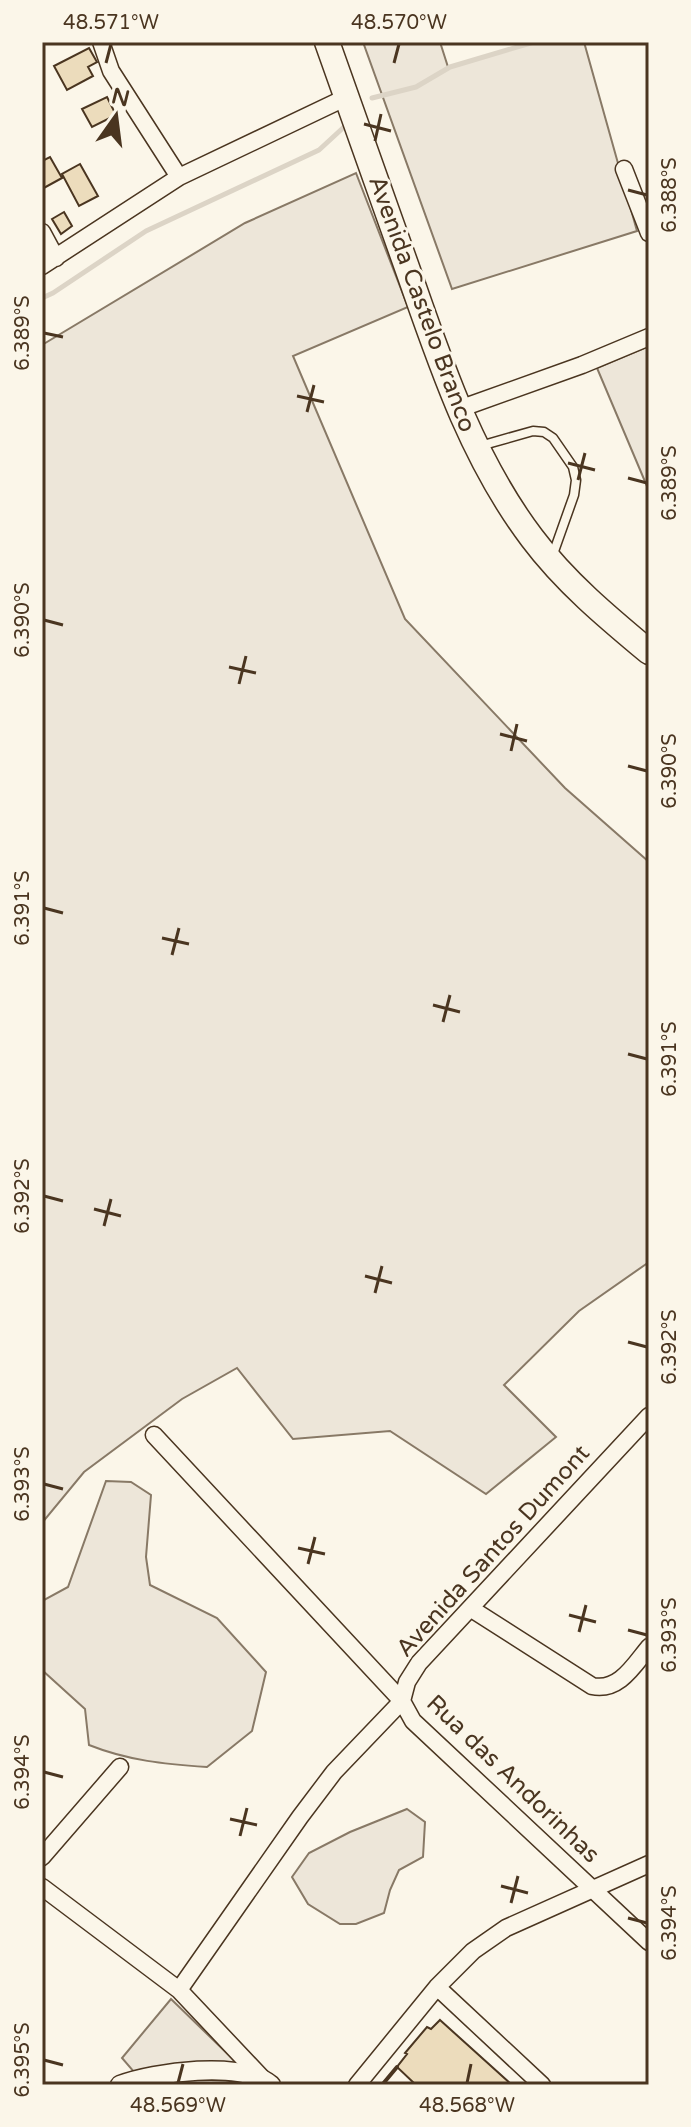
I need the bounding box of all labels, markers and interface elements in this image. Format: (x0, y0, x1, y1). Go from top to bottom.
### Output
text: 48.571°W (63, 11, 159, 35)
text: 48.570°W (351, 11, 447, 35)
north arrow (76, 76, 156, 156)
text: N (109, 83, 132, 112)
text: 6.388°S (658, 157, 682, 233)
street label: Avenida Castelo Branco (362, 172, 482, 436)
text: 6.389°S (11, 295, 35, 371)
text: 6.389°S (658, 445, 682, 521)
text: 6.390°S (11, 582, 35, 658)
text: 6.390°S (658, 733, 682, 809)
text: 6.391°S (11, 870, 35, 946)
text: 6.391°S (658, 1021, 682, 1097)
text: 6.392°S (11, 1158, 35, 1234)
text: 6.392°S (658, 1309, 682, 1385)
street label: Avenida Santos Dumont (390, 1439, 596, 1663)
text: 6.393°S (11, 1446, 35, 1522)
text: 6.393°S (658, 1597, 682, 1673)
street label: Rua das Andorinhas (420, 1689, 606, 1869)
text: 6.394°S (11, 1734, 35, 1810)
text: 6.394°S (658, 1885, 682, 1961)
text: 6.395°S (11, 2023, 35, 2097)
text: 48.569°W (130, 2094, 226, 2118)
text: 48.568°W (419, 2094, 515, 2118)

